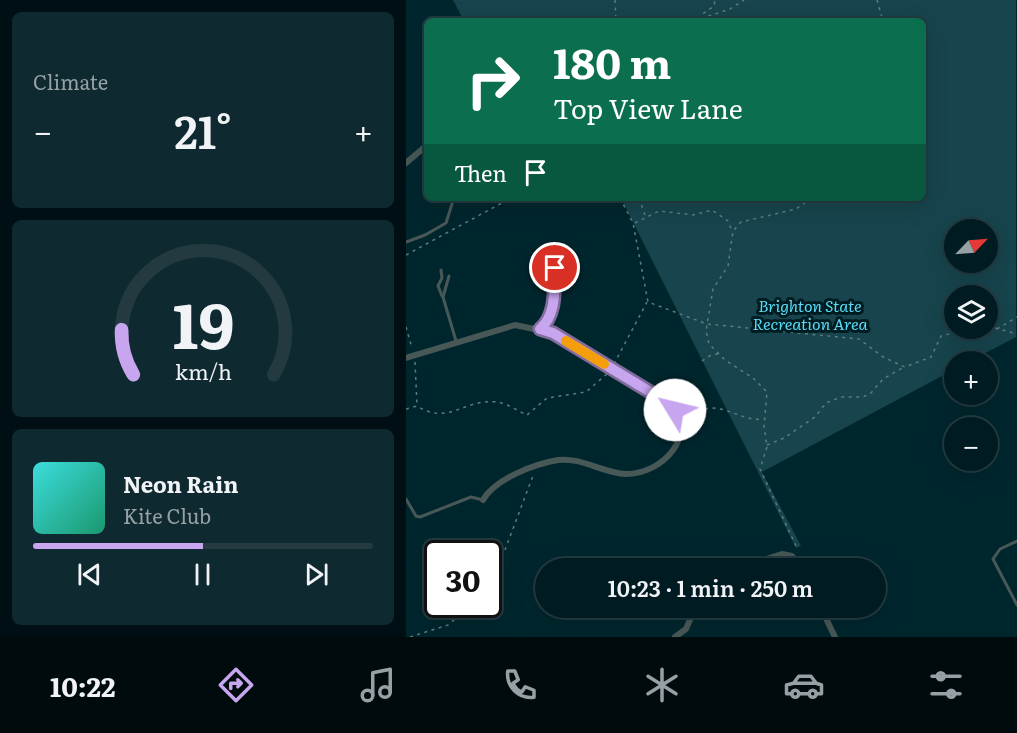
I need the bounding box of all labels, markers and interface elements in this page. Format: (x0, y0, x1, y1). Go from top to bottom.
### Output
text: 180 m (553, 30, 671, 92)
icon: right (454, 42, 532, 120)
text: Climate (33, 66, 108, 96)
text: Top View Lane (553, 87, 743, 127)
text: 21° (174, 96, 232, 163)
text: − (33, 105, 52, 154)
text: + (354, 105, 373, 154)
text: Then (454, 156, 507, 189)
icon: arrive (519, 156, 552, 189)
north arrow (944, 219, 998, 273)
map controls (944, 219, 998, 471)
pin (529, 242, 580, 293)
icon: arrive (538, 251, 571, 284)
text: 19 (172, 277, 234, 369)
button: layers (944, 285, 998, 339)
park label: Brighton State Recreation Area (752, 293, 868, 335)
button: + (944, 351, 998, 405)
text: km/h (174, 356, 232, 388)
position arrow (643, 378, 707, 442)
button: − (944, 417, 998, 471)
text: Neon Rain (123, 467, 239, 500)
text: Kite Club (123, 500, 211, 530)
speed limit sign: 30 (424, 540, 502, 618)
icon: previous (73, 558, 106, 591)
icon: pause (186, 558, 219, 591)
icon: next (300, 558, 333, 591)
text: 10:23 · 1 min · 250 m (608, 571, 813, 604)
icon: directions (215, 664, 257, 706)
icon: music (357, 664, 399, 706)
icon: phone (499, 664, 541, 706)
icon: climate (641, 664, 683, 706)
icon: car (783, 664, 825, 706)
icon: filters (925, 664, 967, 706)
text: 10:22 (50, 665, 116, 705)

